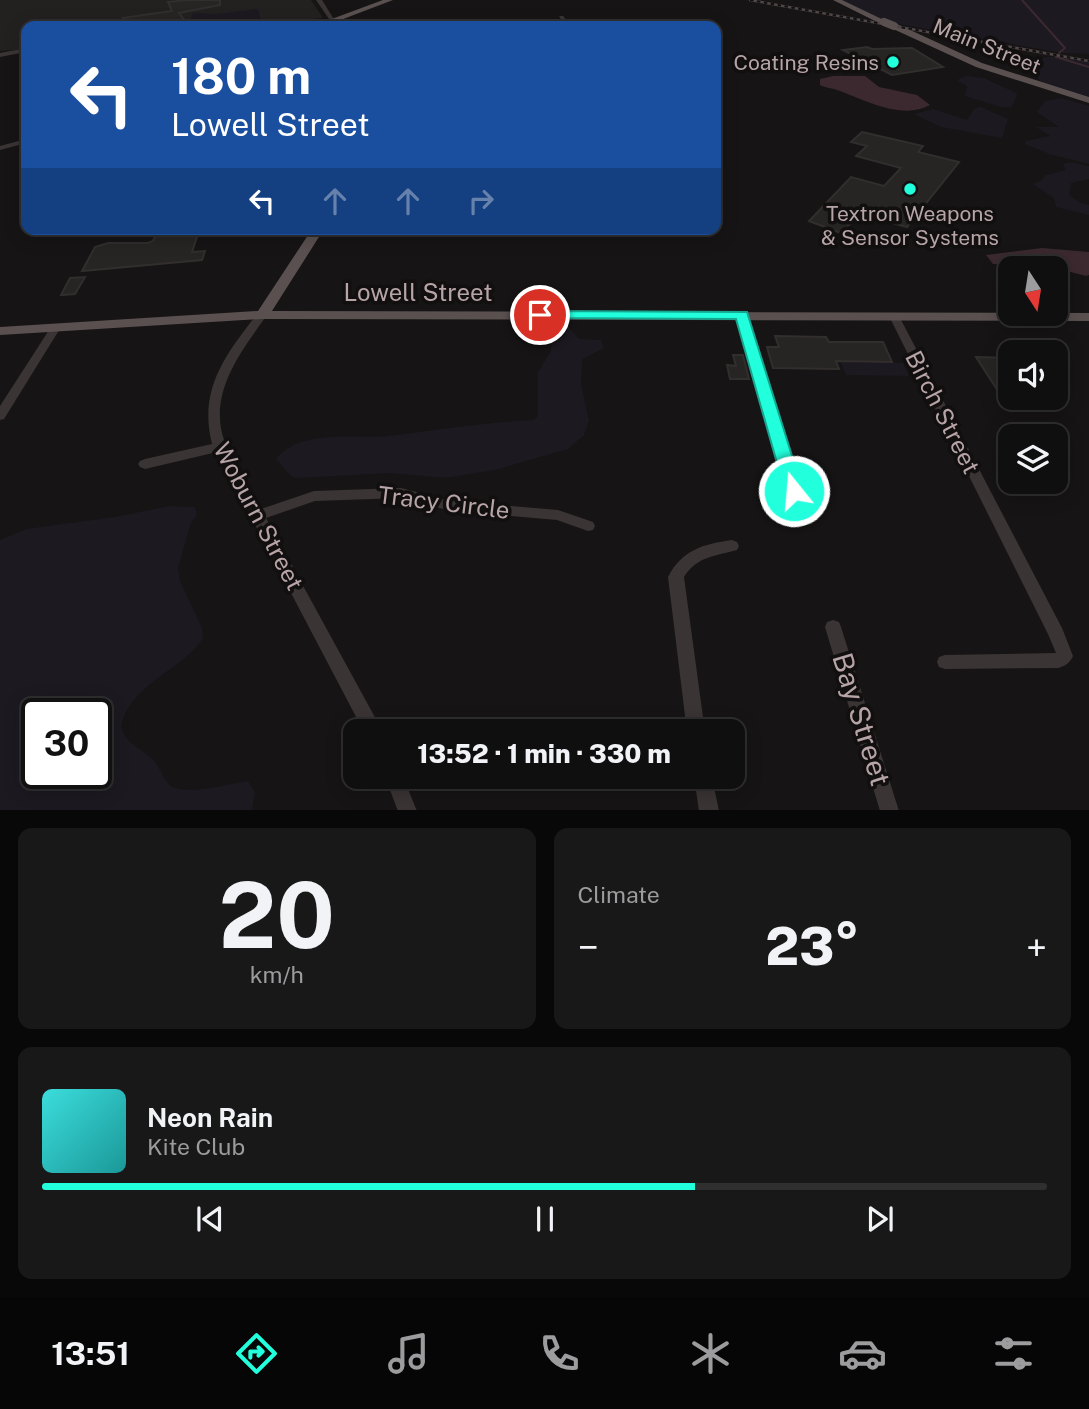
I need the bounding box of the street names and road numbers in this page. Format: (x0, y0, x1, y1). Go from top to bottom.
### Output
street label: Main Street (929, 13, 1045, 79)
street label: Lowell Street (344, 278, 493, 306)
street label: Birch Street (900, 346, 986, 478)
street label: Woburn Street (208, 438, 310, 594)
street label: Tracy Circle (377, 480, 511, 524)
street label: Bay Street (826, 649, 898, 789)

